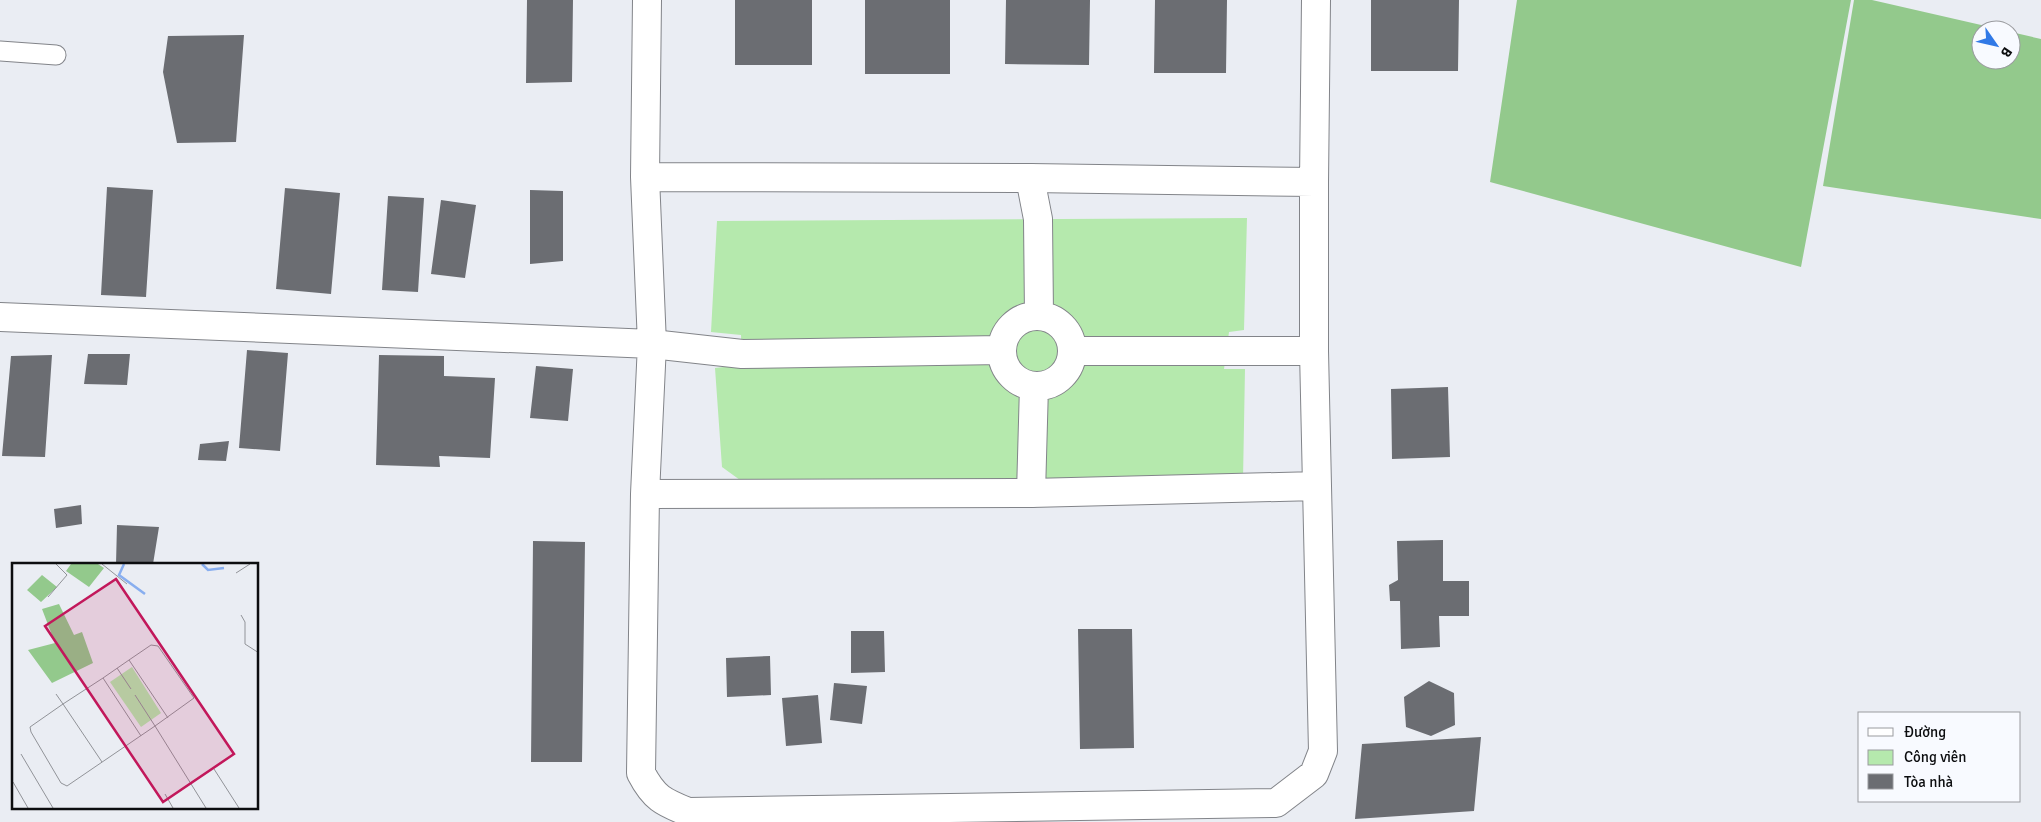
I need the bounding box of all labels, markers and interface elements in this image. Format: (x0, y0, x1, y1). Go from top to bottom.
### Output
north arrow (1971, 20, 2021, 70)
text: B (1997, 44, 2016, 61)
inset map (12, 563, 259, 810)
legend (1858, 712, 2021, 802)
text: Đường (1904, 723, 1946, 741)
text: Công viên (1904, 748, 1967, 766)
text: Tòa nhà (1904, 773, 1953, 791)

